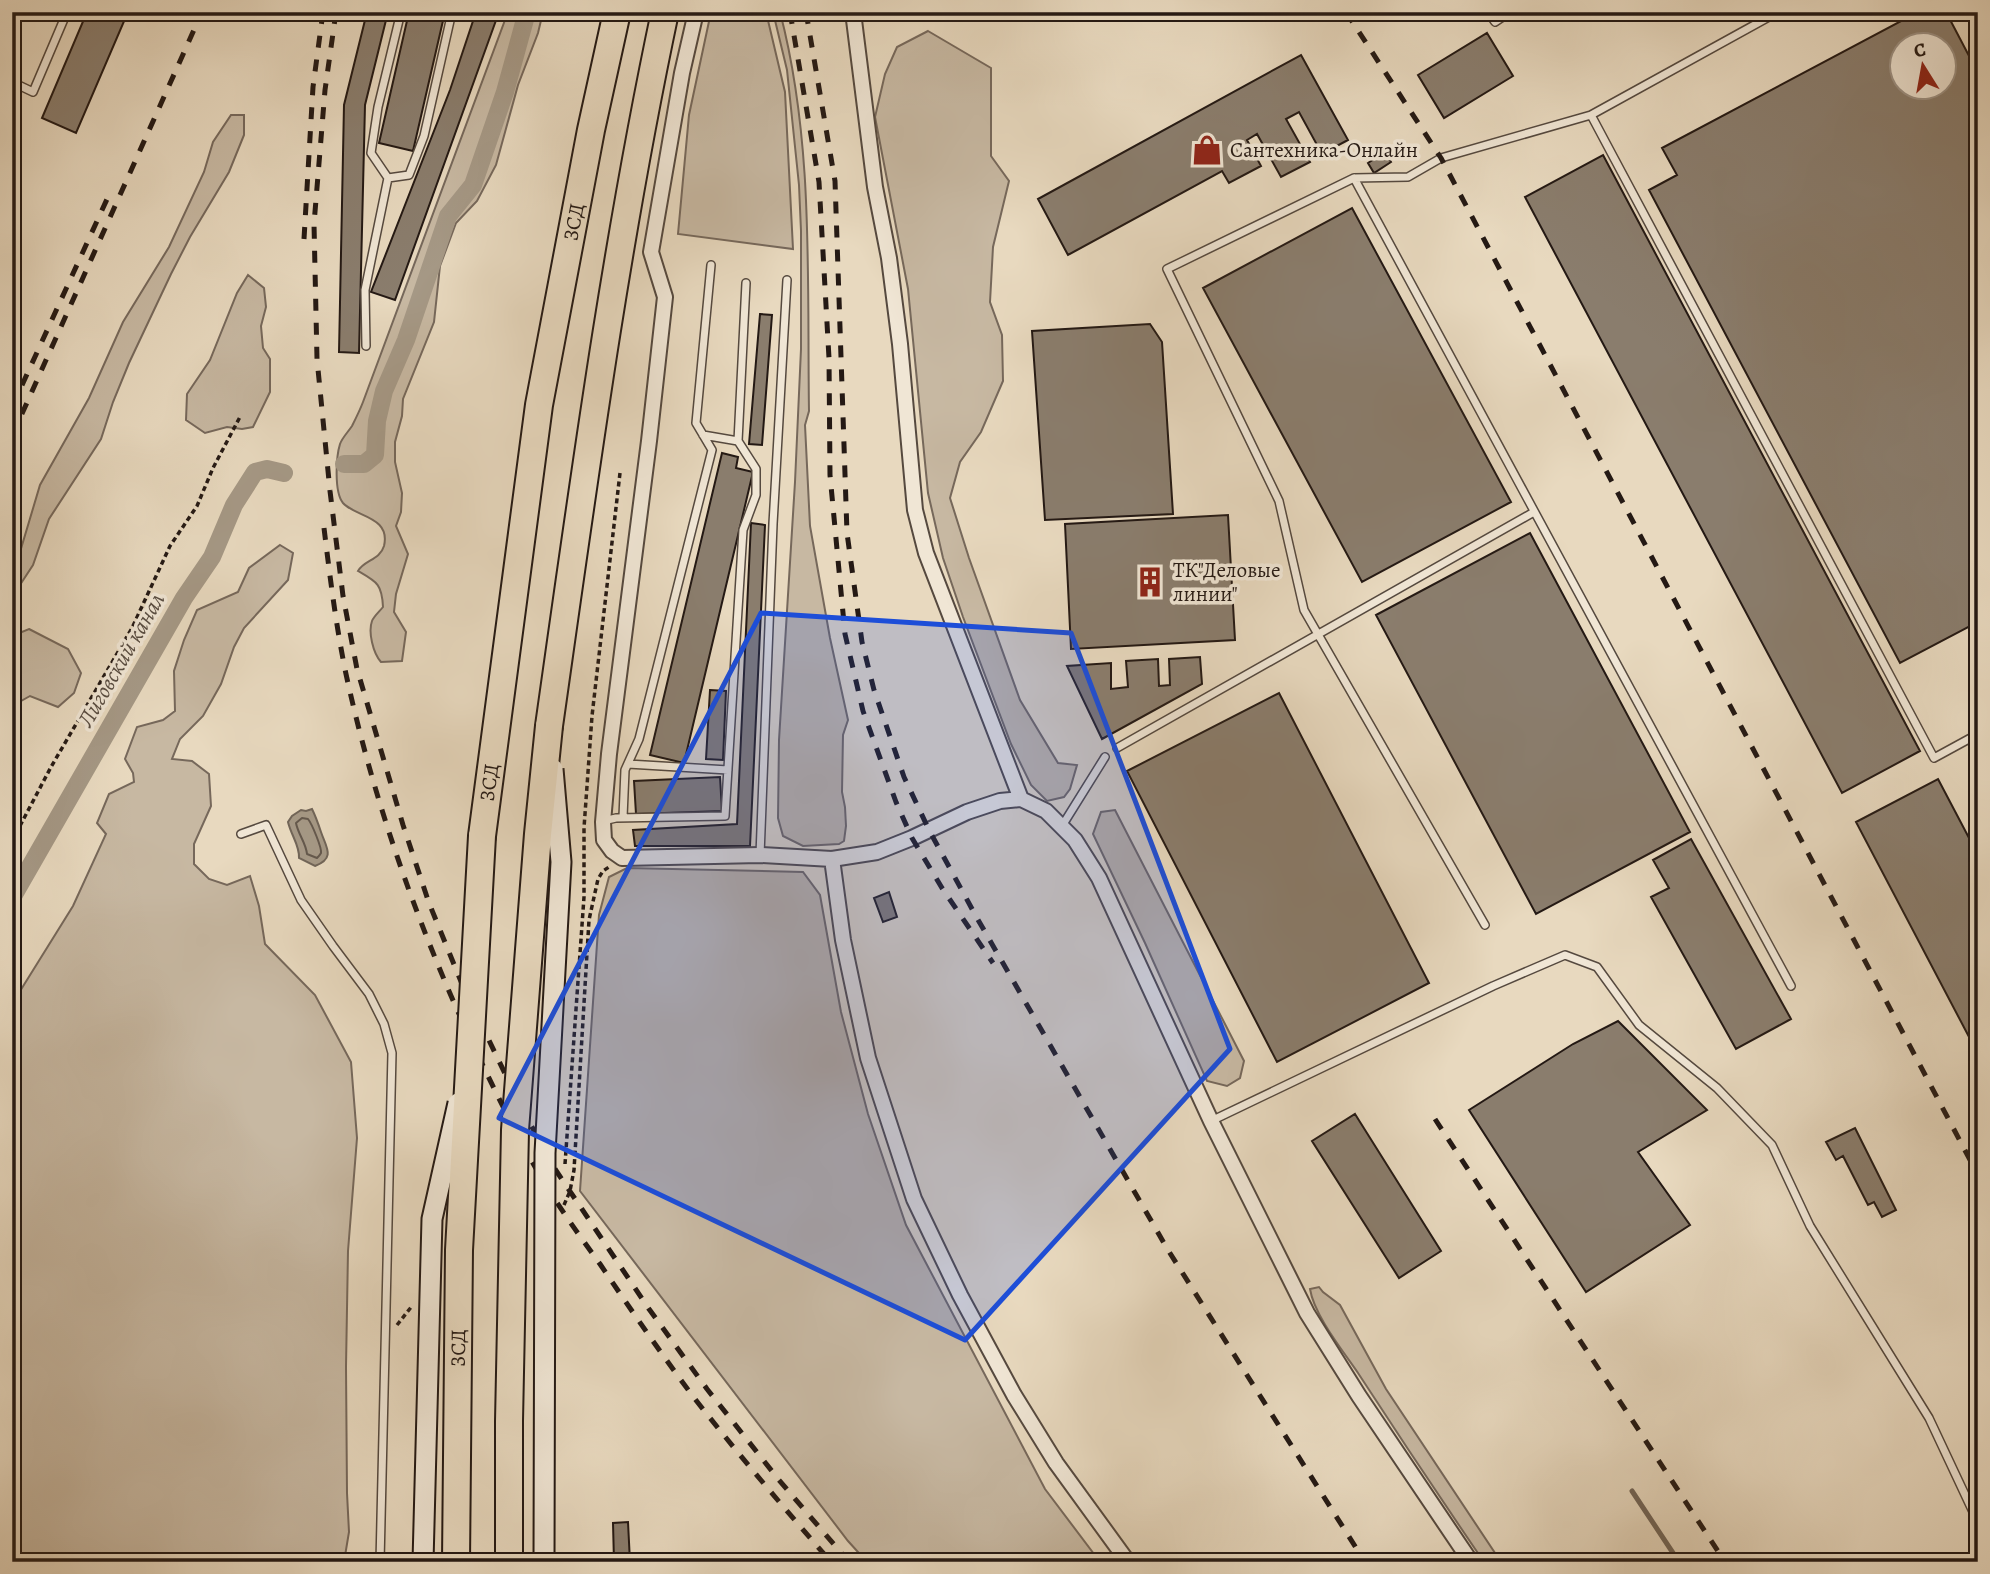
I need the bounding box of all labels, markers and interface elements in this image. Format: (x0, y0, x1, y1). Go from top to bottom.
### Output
north arrow (1888, 32, 1958, 102)
text: С (1912, 36, 1928, 64)
shop icon: Сантехника-Онлайн (1190, 133, 1224, 167)
place label: Сантехника-Онлайн (1230, 136, 1418, 164)
street label: ЗСД (556, 201, 591, 243)
place label: ТК"Деловые линии" (1173, 556, 1281, 608)
building icon: ТК"Деловые линии" (1133, 565, 1167, 599)
water label: Лиговский канал (70, 587, 172, 734)
street label: ЗСД (473, 762, 505, 803)
street label: ЗСД (444, 1329, 472, 1367)

